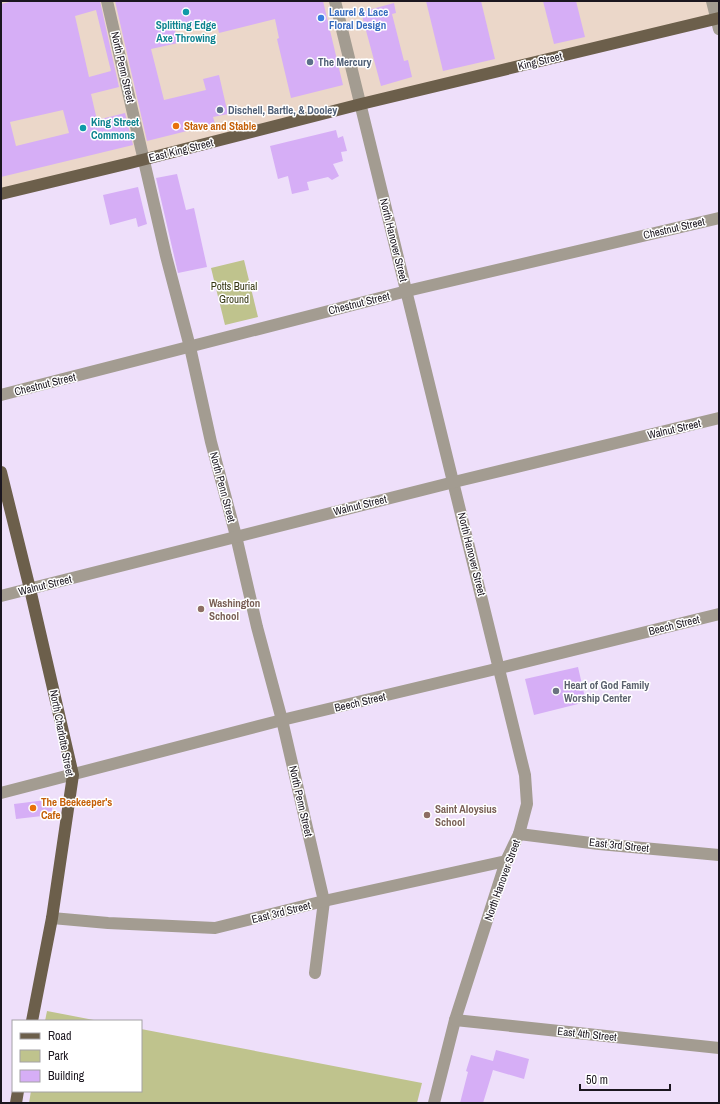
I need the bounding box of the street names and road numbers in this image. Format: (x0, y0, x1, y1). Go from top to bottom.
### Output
street label: North Penn Street (108, 30, 138, 104)
street label: King Street (516, 49, 564, 73)
street label: East King Street (147, 135, 215, 165)
street label: North Hanover Street (377, 197, 411, 284)
street label: Chestnut Street (642, 214, 707, 242)
street label: Chestnut Street (327, 289, 392, 317)
street label: Chestnut Street (13, 370, 78, 398)
street label: Walnut Street (646, 416, 703, 442)
street label: North Penn Street (207, 450, 239, 524)
street label: Walnut Street (332, 492, 389, 518)
street label: North Hanover Street (455, 511, 489, 598)
street label: Walnut Street (17, 572, 74, 598)
street label: Beech Street (647, 612, 701, 638)
street label: North Charlotte Street (47, 689, 77, 778)
street label: Beech Street (333, 689, 387, 715)
street label: North Penn Street (286, 764, 316, 838)
street label: East 3rd Street (588, 835, 650, 855)
street label: North Hanover Street (481, 837, 523, 922)
street label: East 3rd Street (250, 898, 312, 926)
street label: East 4th Street (557, 1024, 618, 1044)

